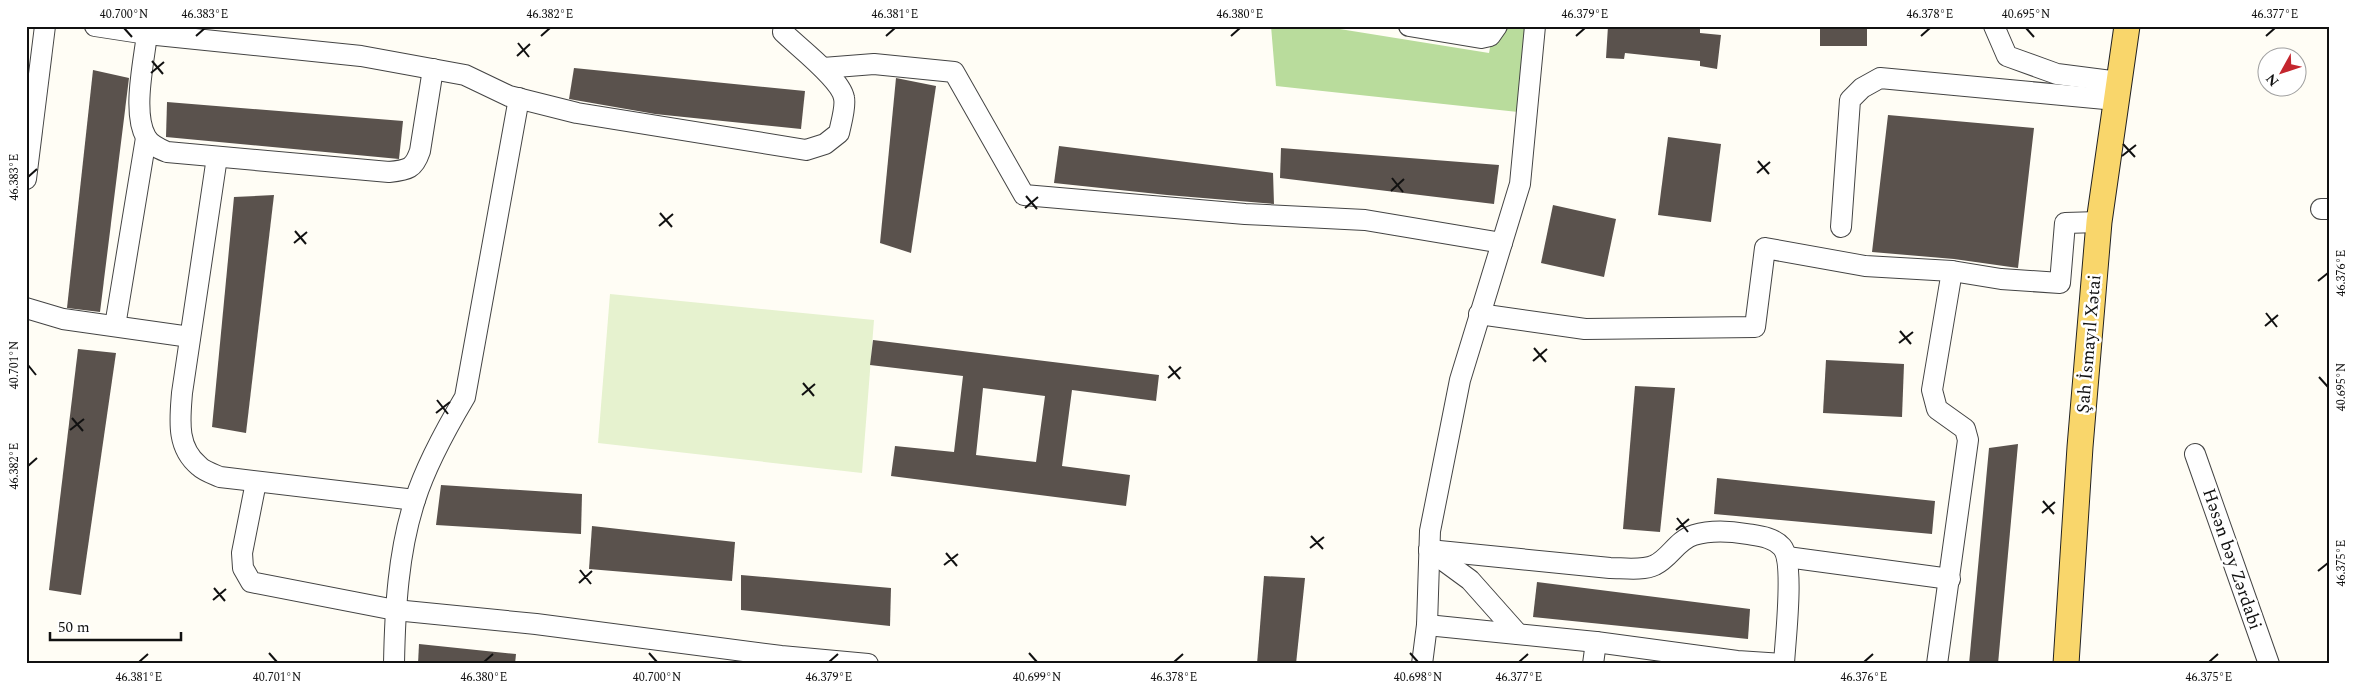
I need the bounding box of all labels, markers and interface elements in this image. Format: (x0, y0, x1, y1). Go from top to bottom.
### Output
text: 40.700°N (100, 5, 148, 24)
text: 46.383°E (182, 5, 228, 24)
text: 46.382°E (527, 5, 573, 24)
text: 46.381°E (872, 5, 918, 24)
text: 46.380°E (1217, 5, 1263, 24)
text: 46.379°E (1562, 5, 1608, 24)
text: 46.378°E (1907, 5, 1953, 24)
text: 40.695°N (2002, 5, 2050, 24)
text: 46.377°E (2252, 5, 2298, 24)
north arrow (2258, 48, 2308, 98)
text: N (2261, 69, 2284, 91)
text: 46.383°E (5, 154, 24, 200)
text: 46.376°E (2332, 250, 2351, 296)
street label: Şah İsmayıl Xətai (2069, 274, 2109, 414)
text: 40.701°N (5, 341, 24, 389)
text: 40.695°N (2332, 363, 2351, 411)
text: 46.382°E (5, 443, 24, 489)
street label: Həsən bəy Zərdabi (2195, 484, 2269, 634)
text: 46.375°E (2332, 540, 2351, 586)
scale bar (50, 610, 181, 642)
text: 50 m (58, 616, 90, 639)
text: 46.381°E (116, 668, 162, 687)
text: 40.701°N (253, 668, 301, 687)
text: 46.380°E (461, 668, 507, 687)
text: 40.700°N (633, 668, 681, 687)
text: 46.379°E (806, 668, 852, 687)
text: 40.699°N (1013, 668, 1061, 687)
text: 46.378°E (1151, 668, 1197, 687)
text: 40.698°N (1394, 668, 1442, 687)
text: 46.377°E (1496, 668, 1542, 687)
text: 46.376°E (1841, 668, 1887, 687)
text: 46.375°E (2186, 668, 2232, 687)

